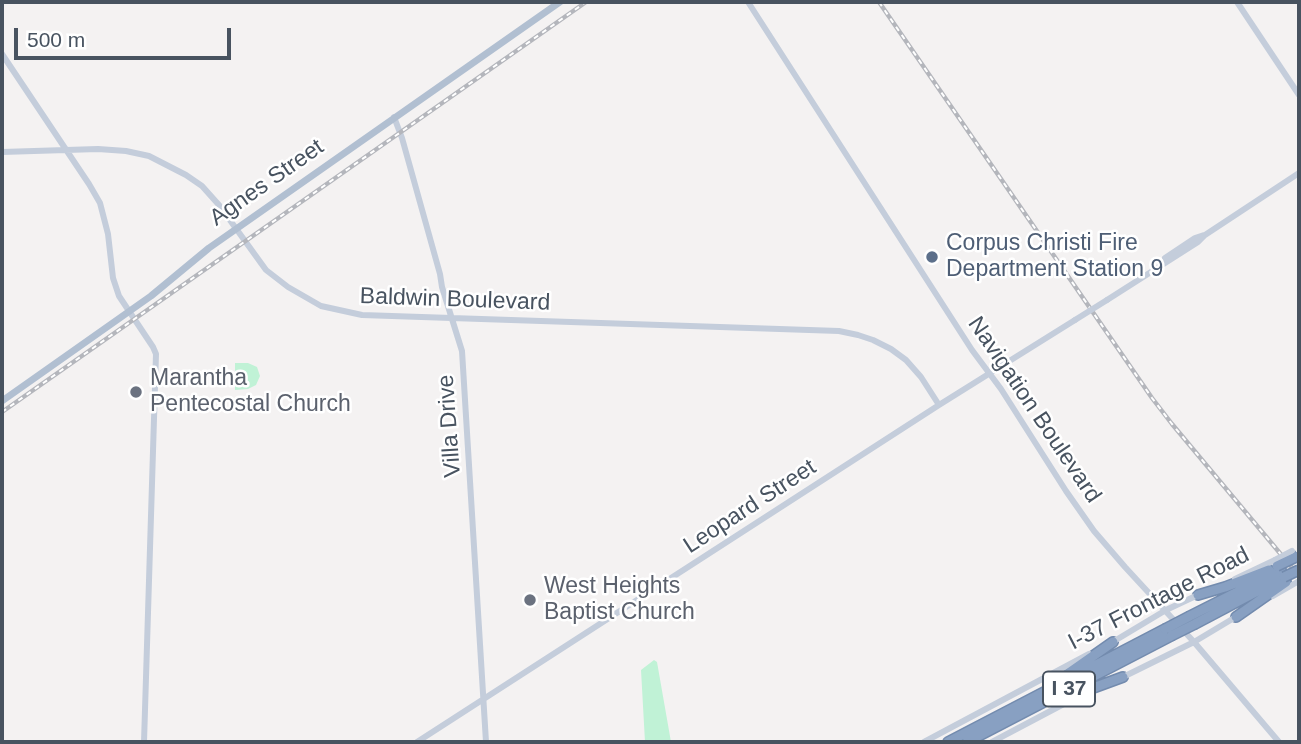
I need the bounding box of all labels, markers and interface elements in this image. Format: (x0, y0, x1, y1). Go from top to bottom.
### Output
scale bar (18, 14, 234, 58)
text: 500 m (27, 28, 85, 51)
street label: Agnes Street (205, 134, 329, 232)
place label: Corpus Christi Fire Department Station 9 (946, 230, 1163, 284)
marker: Corpus Christi Fire Department Station 9 (924, 249, 940, 265)
street label: Baldwin Boulevard (359, 283, 551, 317)
street label: Navigation Boulevard (961, 312, 1107, 508)
place label: Marantha Pentecostal Church (150, 365, 351, 419)
street label: Villa Drive (433, 374, 467, 478)
marker: Marantha Pentecostal Church (128, 384, 144, 400)
street label: Leopard Street (679, 454, 821, 560)
street label: I-37 Frontage Road (1064, 541, 1254, 657)
place label: West Heights Baptist Church (544, 573, 695, 627)
marker: West Heights Baptist Church (522, 592, 538, 608)
road number: I 37 (1043, 672, 1095, 706)

